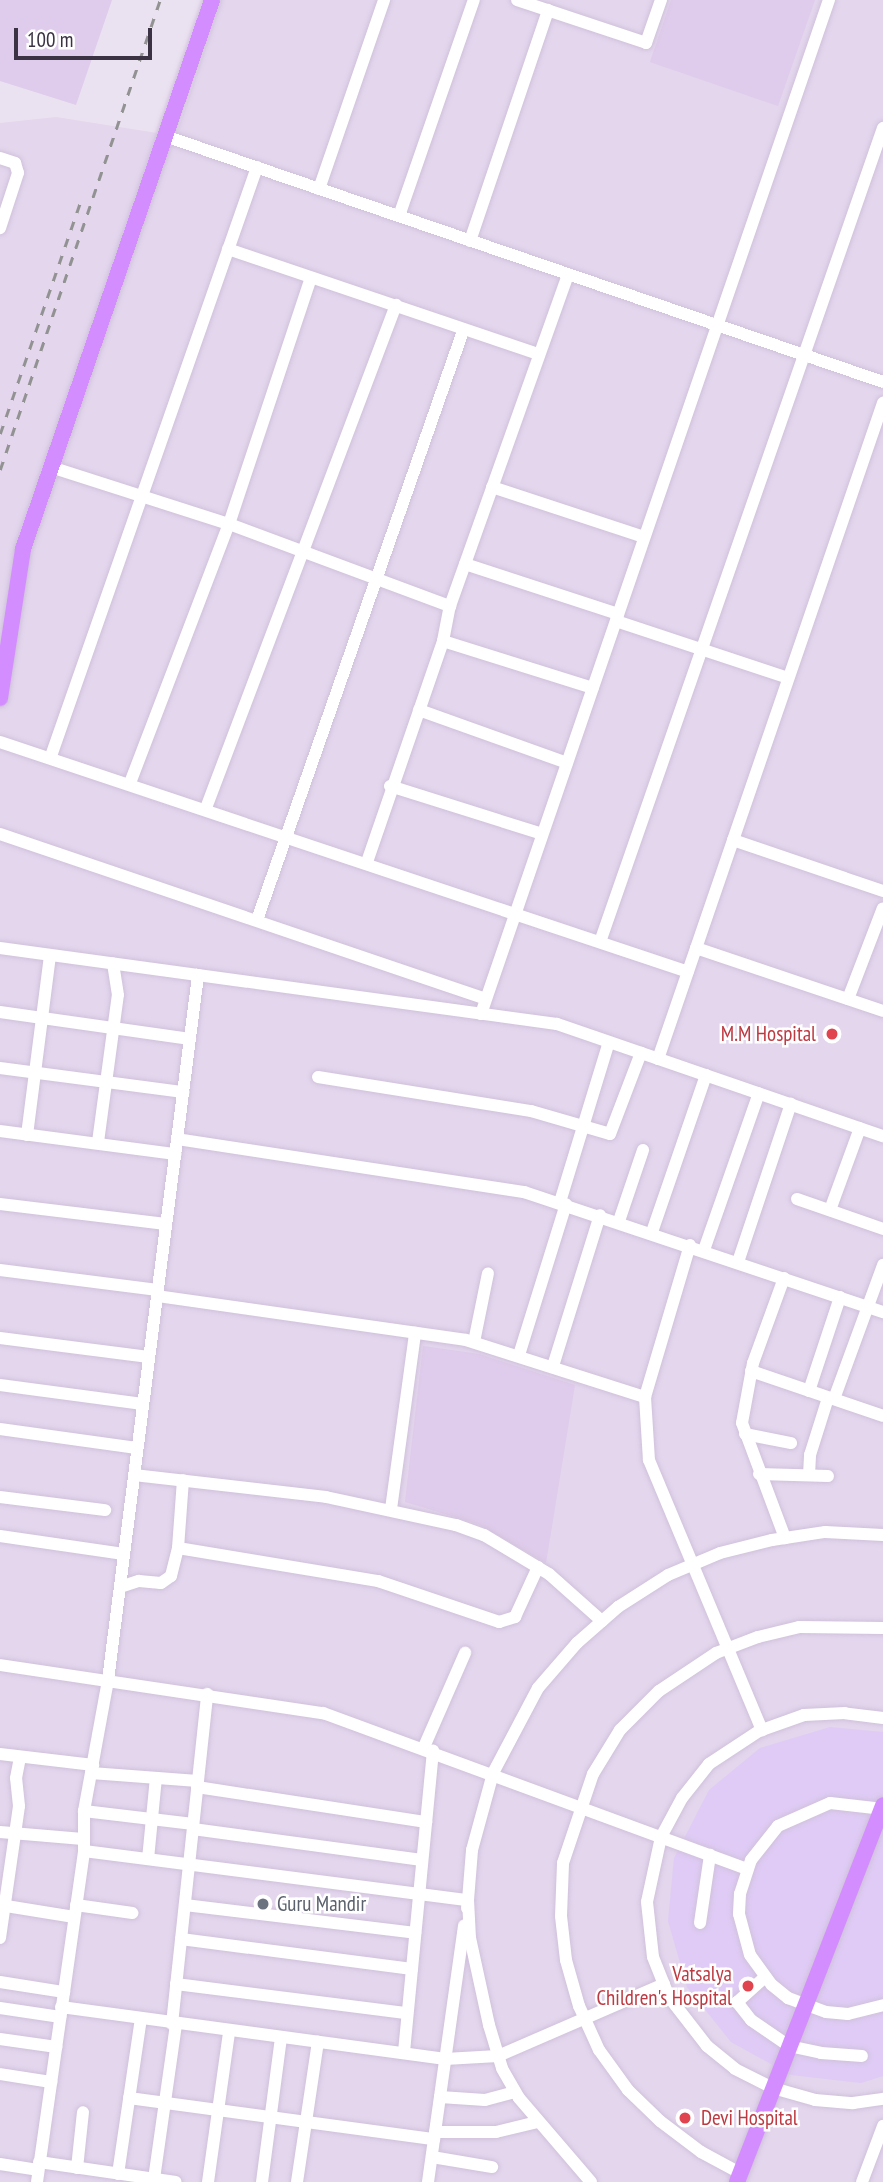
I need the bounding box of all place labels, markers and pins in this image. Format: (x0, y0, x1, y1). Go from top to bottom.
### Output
place label: M.M Hospital (721, 1021, 816, 1047)
marker: M.M Hospital (822, 1024, 842, 1044)
place label: Guru Mandir (277, 1891, 366, 1917)
marker: Guru Mandir (255, 1896, 271, 1912)
place label: Vatsalya Children's Hospital (597, 1961, 732, 2011)
marker: Vatsalya Children's Hospital (738, 1976, 758, 1996)
place label: Devi Hospital (701, 2105, 798, 2131)
marker: Devi Hospital (675, 2108, 695, 2128)

